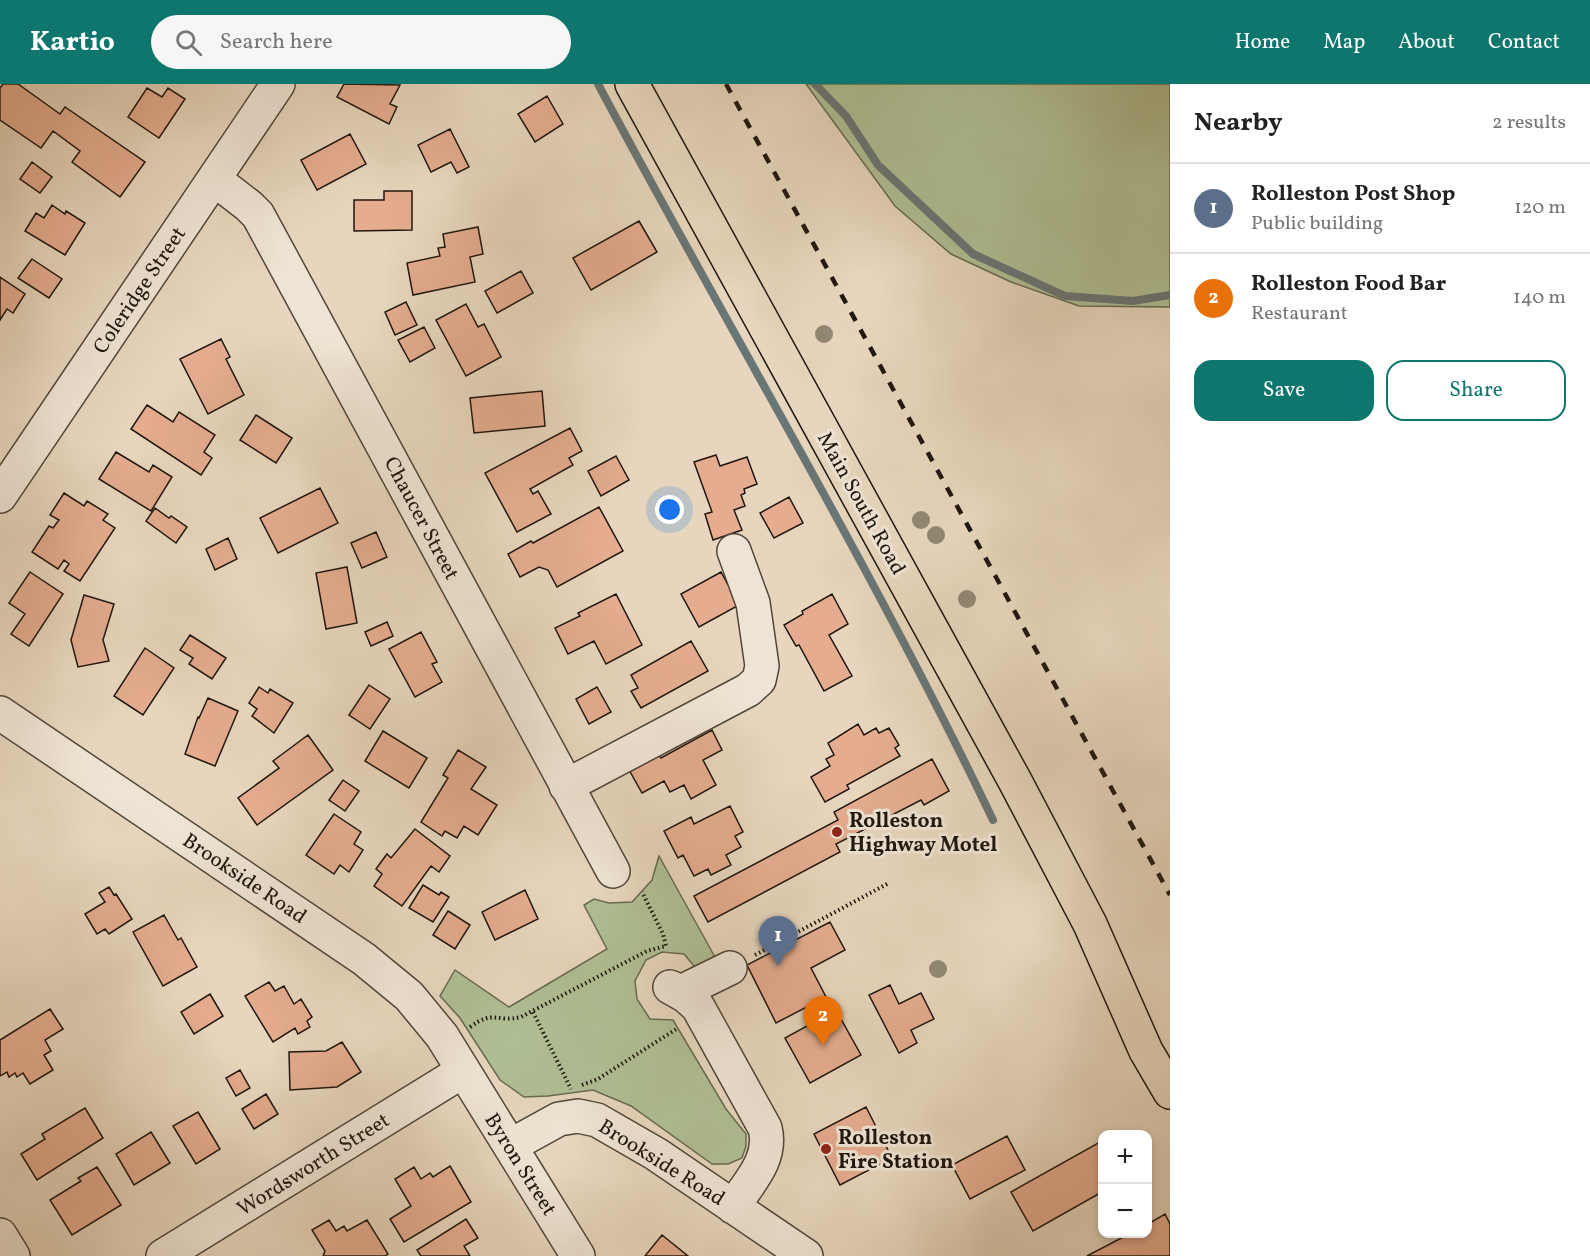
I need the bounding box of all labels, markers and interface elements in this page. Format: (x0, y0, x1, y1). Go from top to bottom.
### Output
search box (151, 15, 571, 69)
text: Kartio (30, 23, 115, 62)
icon: search (172, 26, 205, 59)
text: Search here (220, 27, 333, 58)
text: Home (1235, 28, 1290, 57)
text: Map (1323, 28, 1365, 57)
text: About (1398, 28, 1455, 57)
text: Contact (1488, 28, 1560, 57)
text: Nearby (1194, 105, 1283, 141)
text: 2 results (1492, 109, 1566, 137)
text: Rolleston Post Shop (1251, 179, 1455, 210)
text: 1 (1209, 194, 1218, 222)
text: 120 m (1514, 194, 1566, 222)
text: Public building (1251, 210, 1383, 238)
street label: Coleridge Street (87, 221, 194, 360)
text: Rolleston Food Bar (1251, 269, 1446, 300)
text: 2 (1208, 284, 1219, 312)
text: 140 m (1513, 284, 1566, 312)
text: Restaurant (1251, 300, 1348, 328)
button: Save (1194, 360, 1374, 421)
button: Share (1386, 360, 1566, 421)
street label: Main South Road (809, 427, 912, 580)
street label: Chaucer Street (376, 452, 465, 586)
your location (655, 495, 684, 524)
place label: Rolleston Highway Motel (849, 807, 997, 860)
marker: Rolleston Highway Motel (830, 825, 844, 839)
street label: Brookside Road (176, 827, 312, 932)
pin: 1 (758, 916, 798, 966)
pin: 2 (804, 996, 842, 1046)
street label: Wordsworth Street (232, 1107, 396, 1224)
street label: Byron Street (477, 1108, 563, 1222)
street label: Brookside Road (592, 1113, 730, 1214)
place label: Rolleston Fire Station (838, 1124, 954, 1177)
map controls (1098, 1130, 1152, 1238)
button: + (1098, 1130, 1152, 1184)
marker: Rolleston Fire Station (819, 1142, 833, 1156)
button: − (1098, 1184, 1152, 1238)

